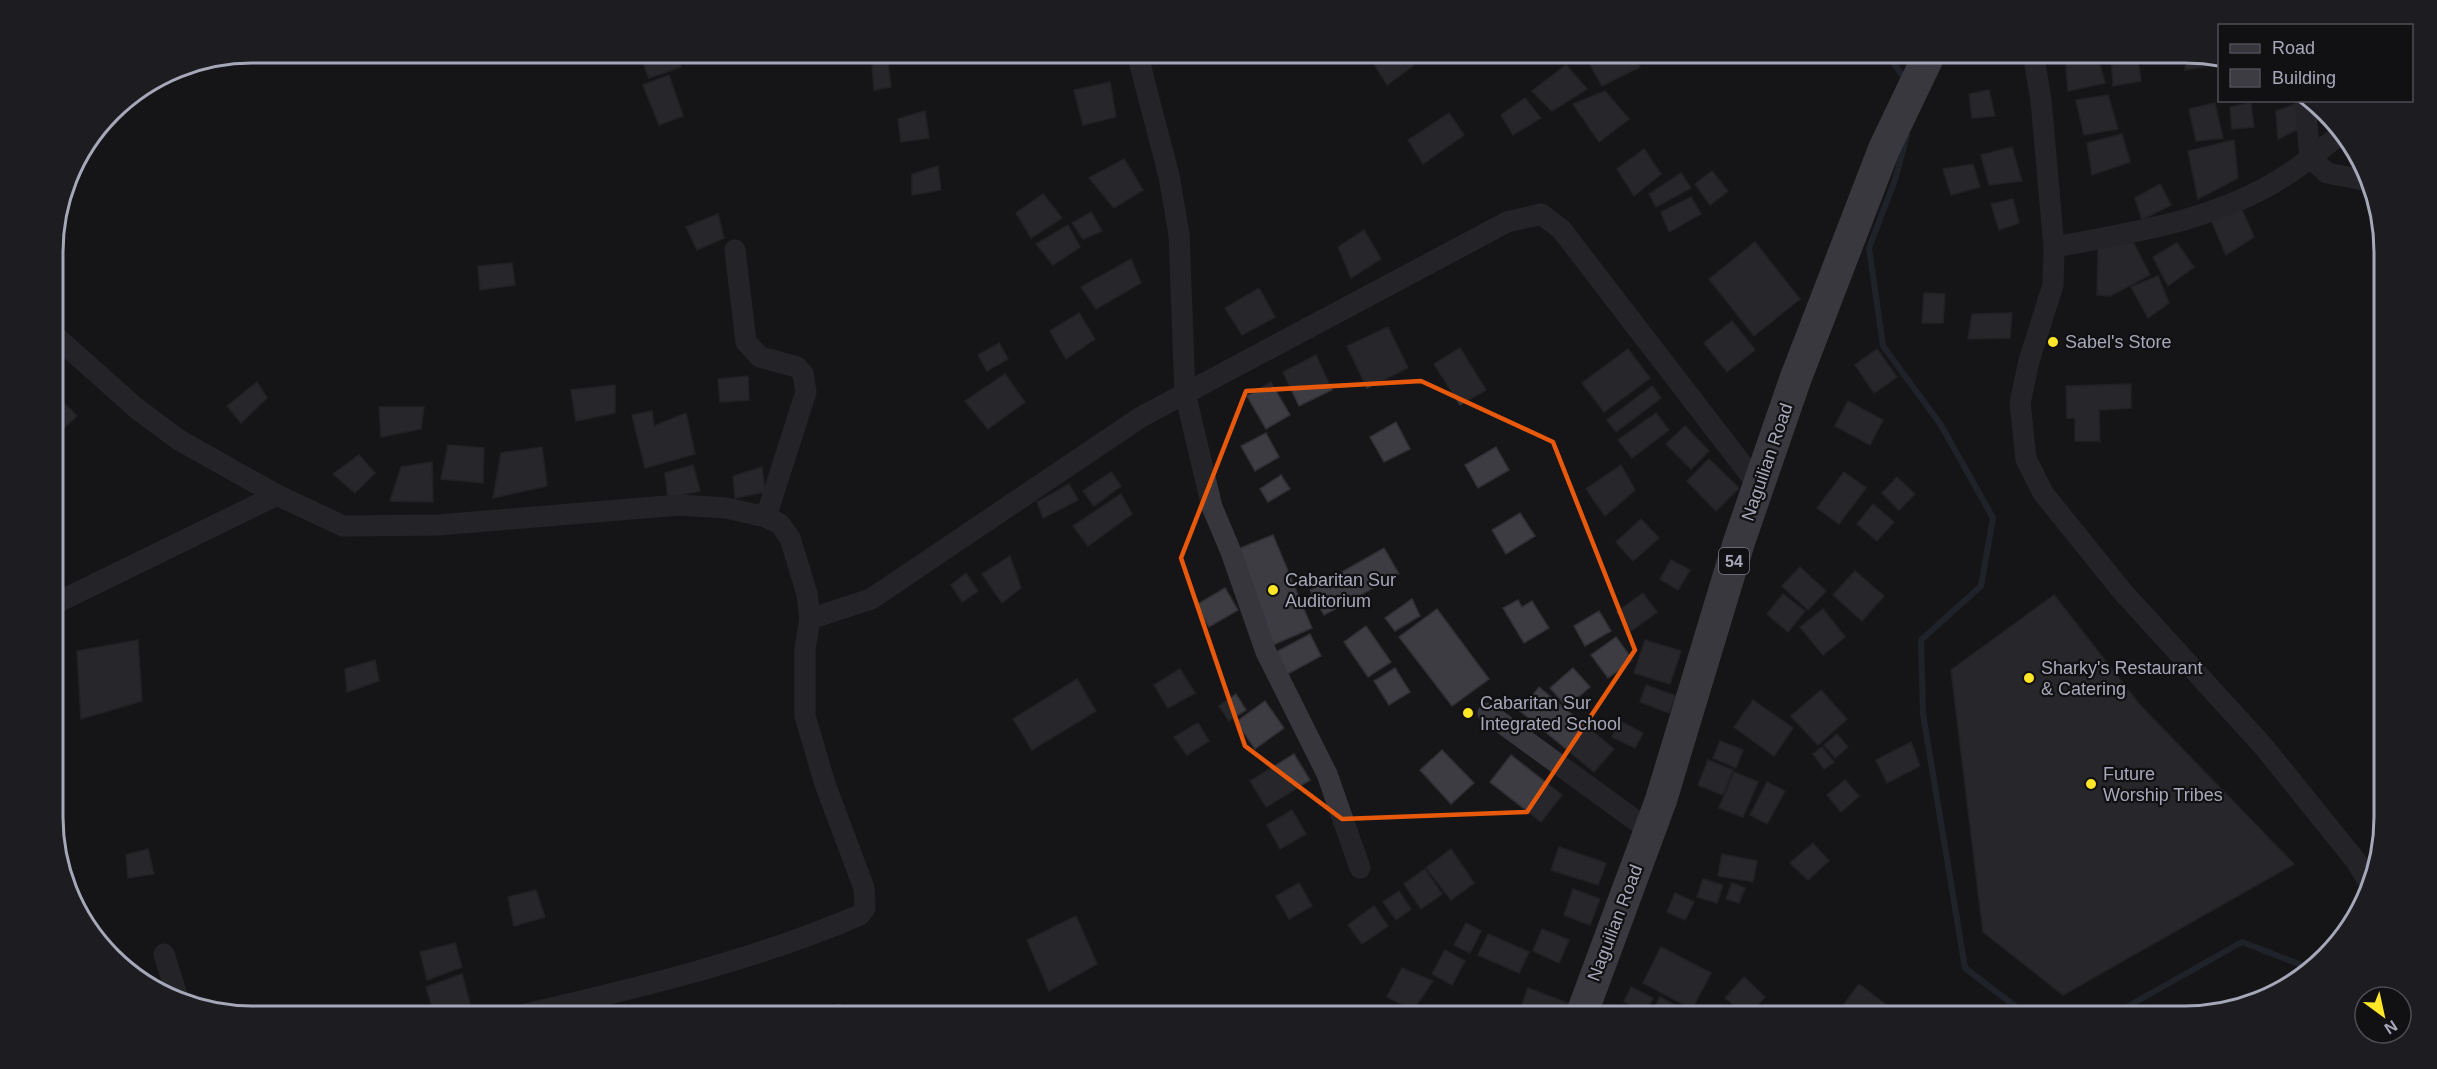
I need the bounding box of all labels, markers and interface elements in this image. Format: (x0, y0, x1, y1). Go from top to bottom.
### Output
legend (2218, 24, 2413, 102)
text: Road (2272, 38, 2315, 58)
text: Building (2272, 68, 2336, 88)
place label: Sabel's Store (2065, 332, 2172, 352)
marker: Sabel's Store (2046, 335, 2060, 349)
street label: Naguilian Road (1738, 401, 1796, 523)
road number: 54 (1719, 548, 1749, 574)
place label: Cabaritan Sur Auditorium (1285, 570, 1396, 611)
marker: Cabaritan Sur Auditorium (1266, 583, 1280, 597)
place label: Sharky's Restaurant & Catering (2041, 658, 2203, 699)
marker: Sharky's Restaurant & Catering (2022, 671, 2036, 685)
place label: Cabaritan Sur Integrated School (1480, 693, 1621, 734)
marker: Cabaritan Sur Integrated School (1461, 706, 1475, 720)
place label: Future Worship Tribes (2103, 764, 2223, 805)
marker: Future Worship Tribes (2084, 777, 2098, 791)
street label: Naguilian Road (1584, 862, 1646, 984)
north arrow (2353, 985, 2413, 1045)
text: N (2381, 1017, 2400, 1037)

